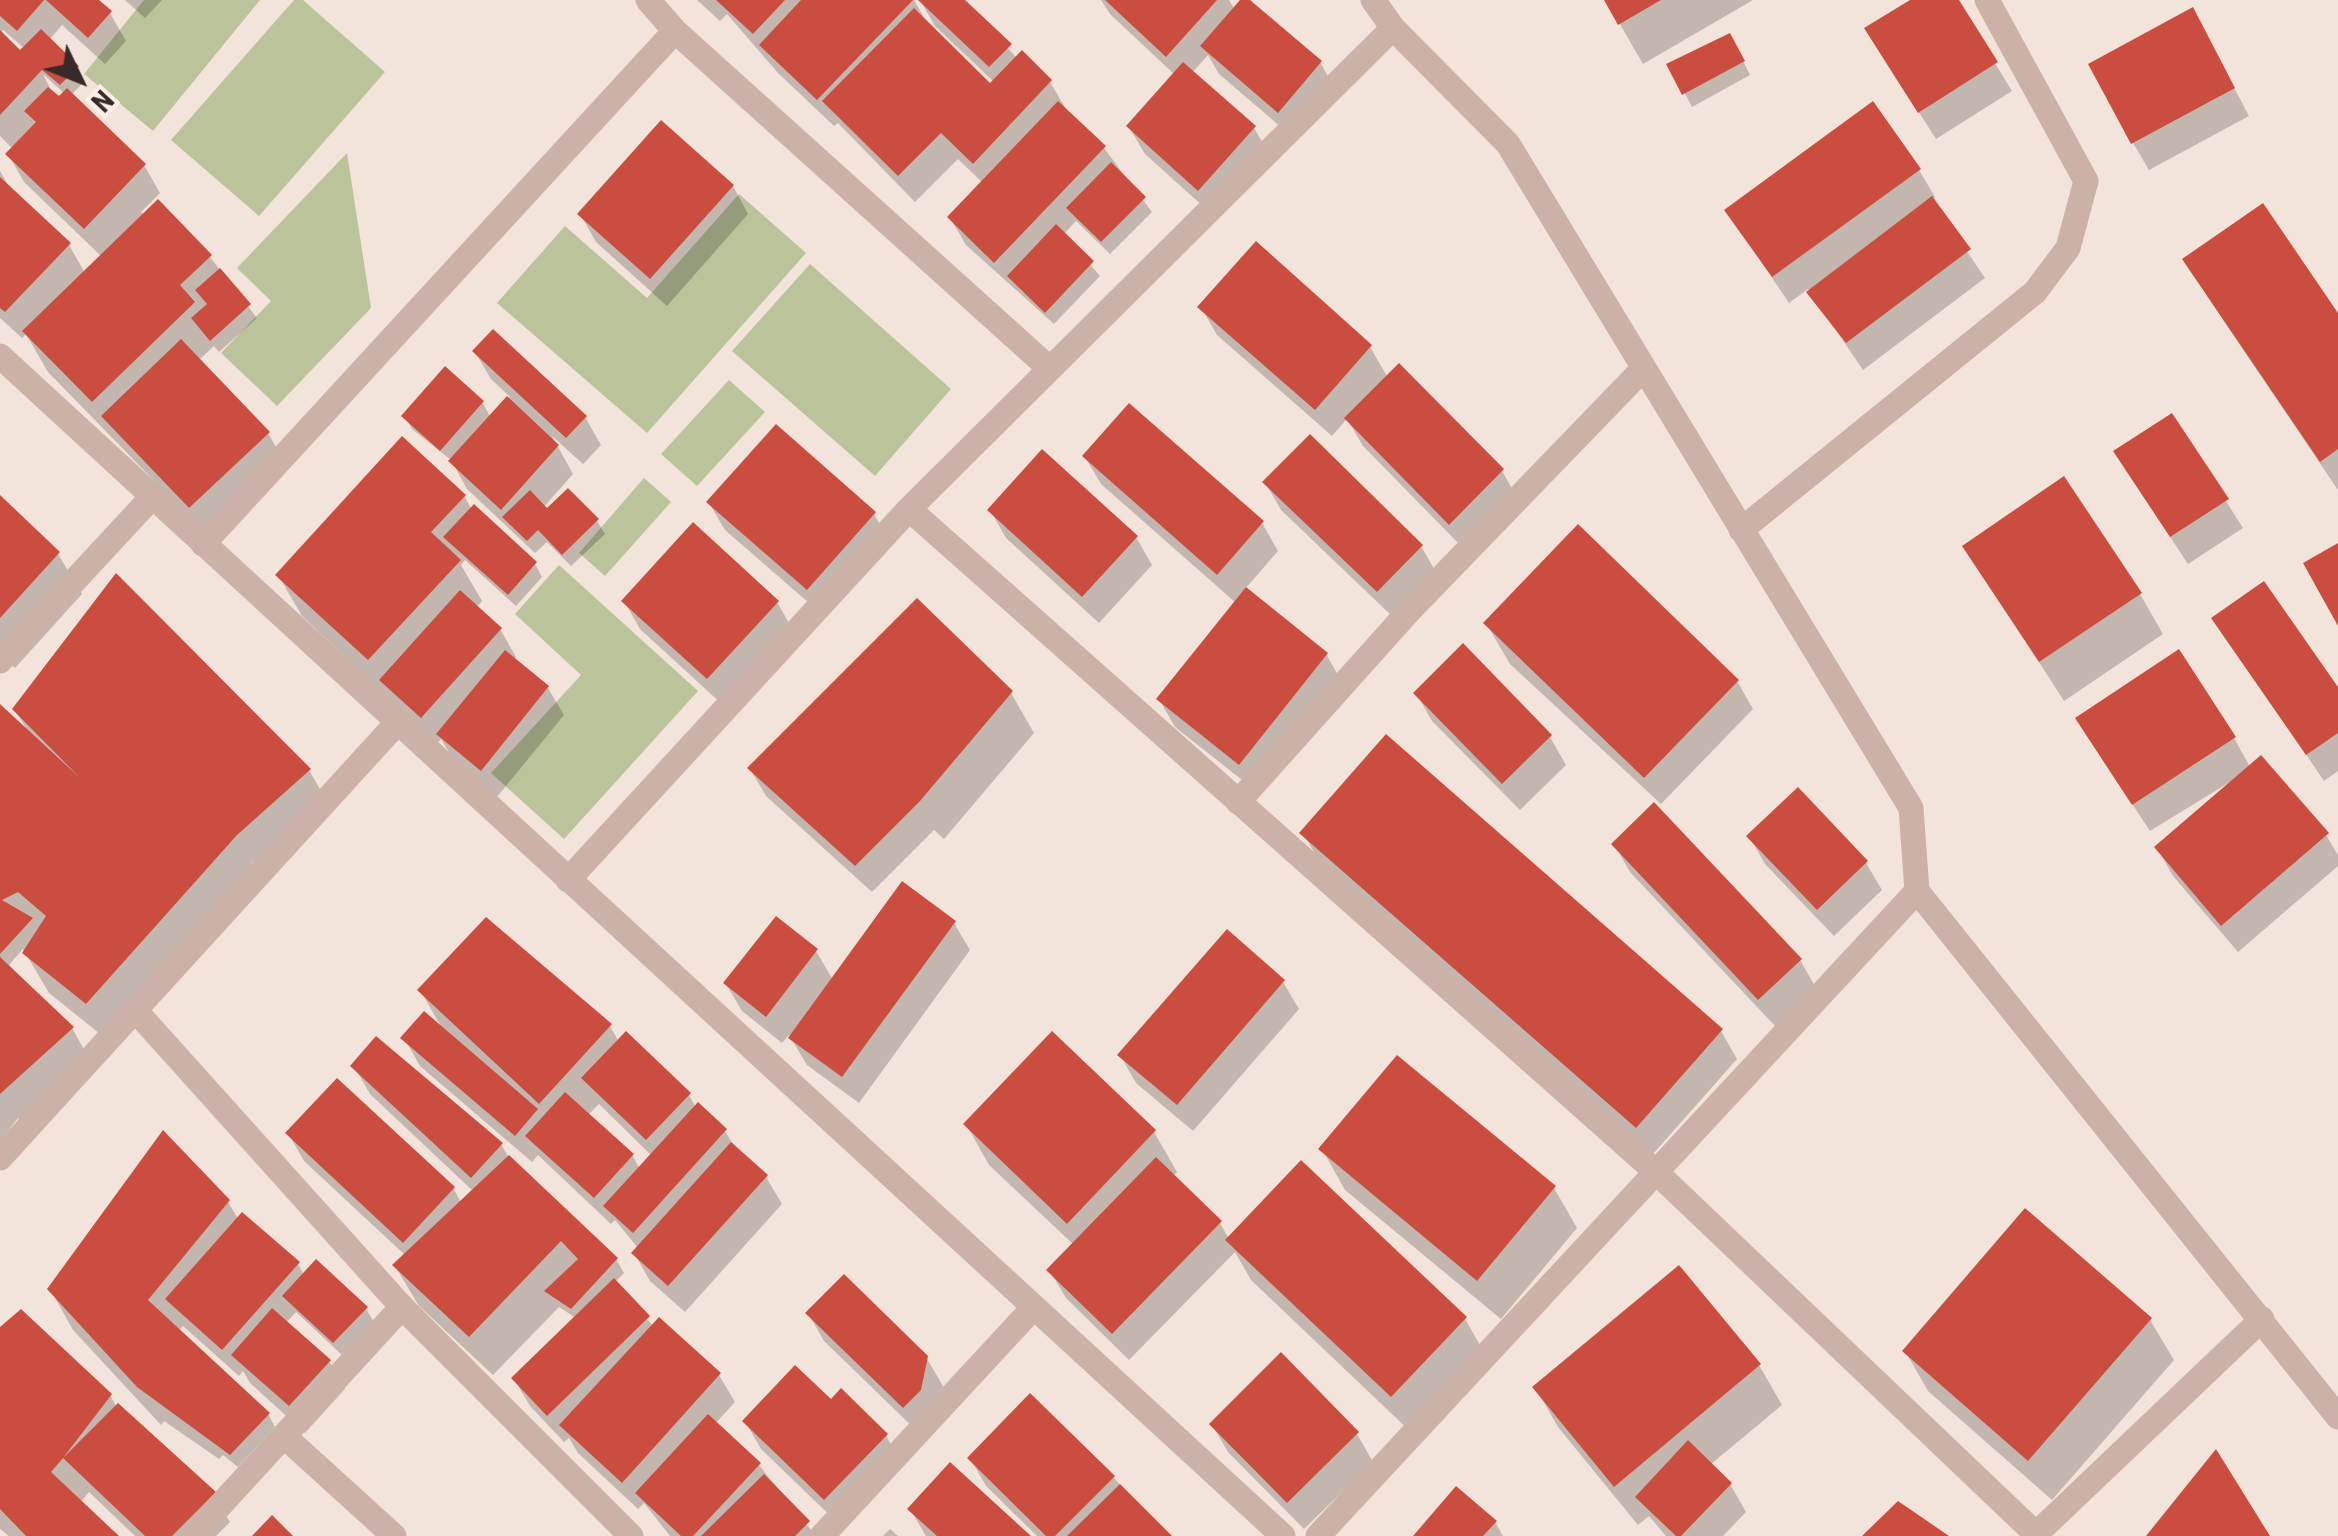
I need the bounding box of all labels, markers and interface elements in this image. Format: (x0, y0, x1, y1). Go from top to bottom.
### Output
north arrow (30, 30, 130, 130)
text: N (84, 83, 120, 118)

